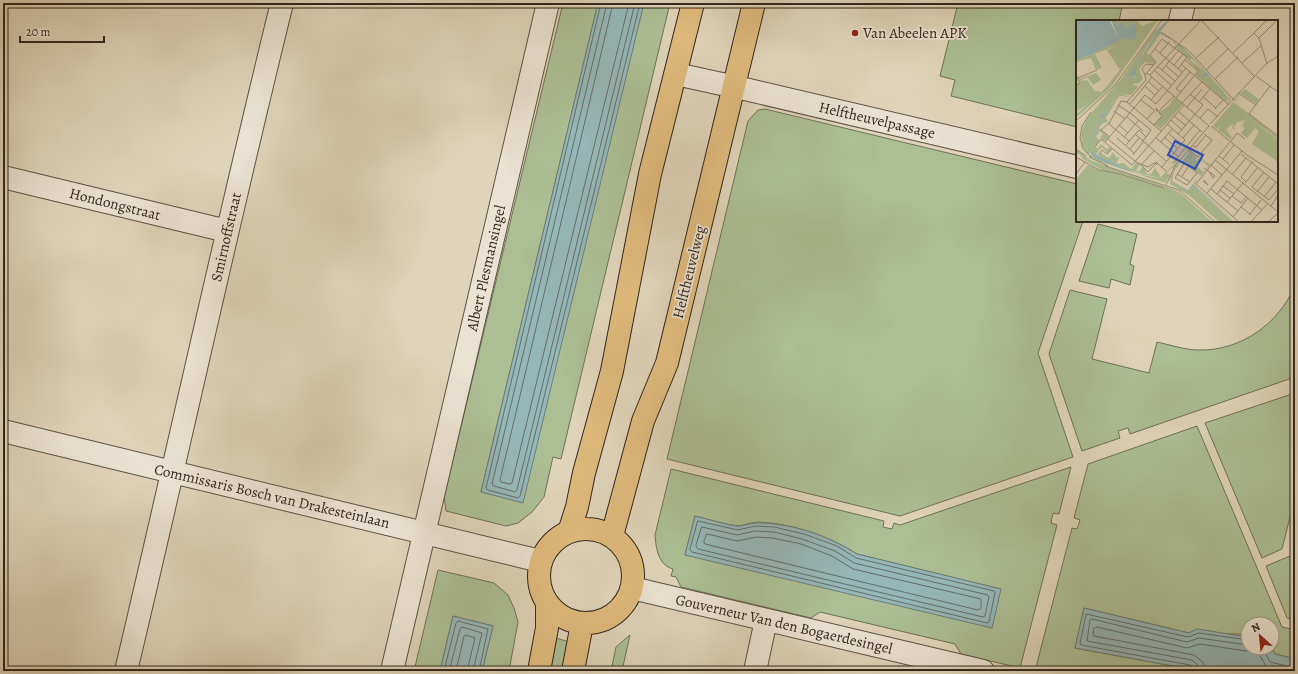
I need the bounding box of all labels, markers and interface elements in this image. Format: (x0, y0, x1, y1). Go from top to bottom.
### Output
scale bar (20, 18, 104, 44)
inset map (1076, 20, 1278, 222)
place label: Van Abeelen APK (862, 23, 967, 43)
text: 20 m (26, 24, 50, 40)
marker: Van Abeelen APK (850, 28, 860, 38)
street label: Helftheuvelpassage (817, 97, 937, 143)
street label: Hondongstraat (67, 183, 163, 225)
street label: Smirnoffstraat (206, 190, 246, 284)
street label: Albert Plesmansingel (462, 203, 510, 334)
street label: Helftheuvelweg (668, 223, 710, 321)
street label: Commissaris Bosch van Drakesteinlaan (152, 459, 392, 533)
street label: Gouverneur Van den Bogaerdesingel (674, 589, 895, 659)
north arrow (1240, 616, 1280, 656)
text: N (1249, 619, 1263, 636)

